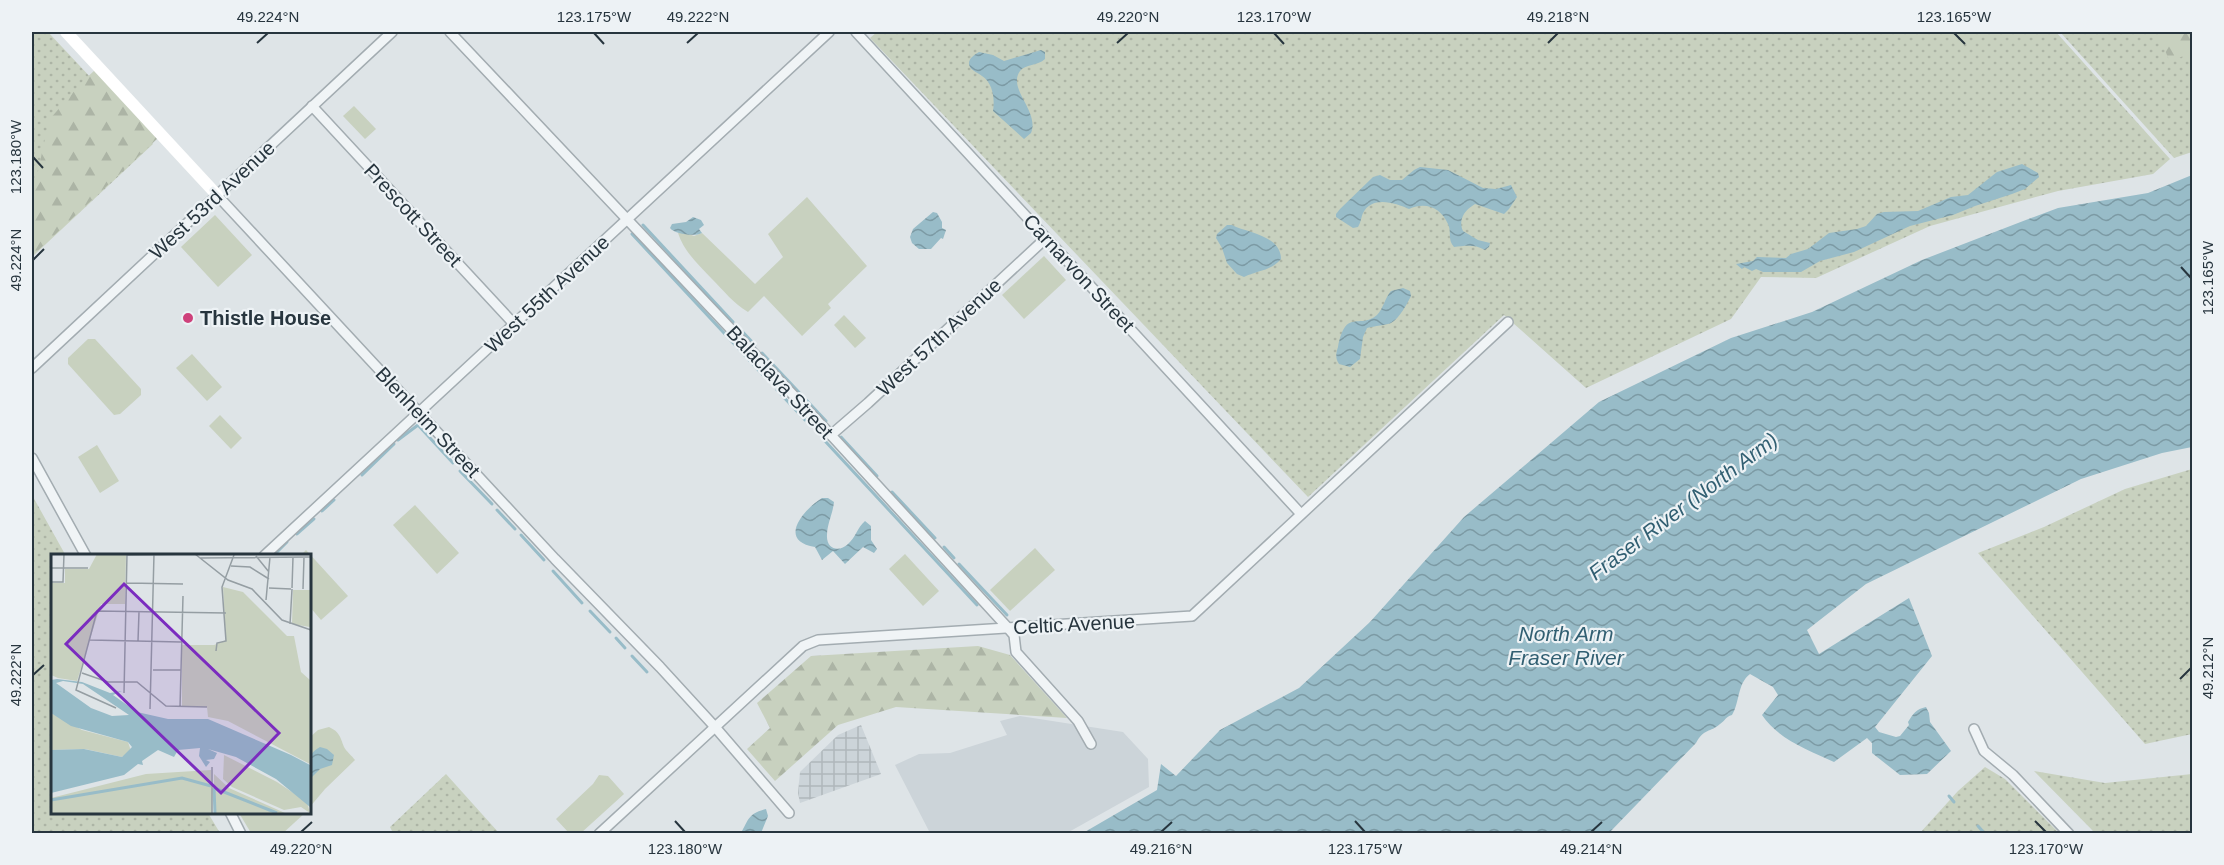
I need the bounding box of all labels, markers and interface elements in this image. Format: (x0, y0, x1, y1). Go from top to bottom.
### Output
text: 49.224°N (237, 8, 299, 25)
text: 123.175°W (557, 8, 632, 25)
text: 49.222°N (667, 8, 729, 25)
text: 49.220°N (1097, 8, 1159, 25)
text: 123.170°W (1237, 8, 1312, 25)
text: 49.218°N (1527, 8, 1589, 25)
text: 123.165°W (1917, 8, 1992, 25)
text: 123.180°W (7, 119, 24, 194)
street label: West 53rd Avenue (145, 136, 279, 264)
street label: Prescott Street (360, 159, 466, 271)
street label: Carnarvon Street (1019, 210, 1139, 337)
text: 49.224°N (7, 229, 24, 291)
street label: West 55th Avenue (480, 231, 614, 357)
text: 123.165°W (2199, 240, 2216, 315)
street label: West 57th Avenue (872, 274, 1006, 400)
place label: Thistle House (200, 307, 331, 329)
marker: Thistle House (181, 311, 195, 325)
street label: Balaclava Street (722, 321, 838, 443)
street label: Blenheim Street (371, 362, 485, 482)
water label: Fraser River (North Arm) (1584, 428, 1782, 584)
inset map (51, 554, 310, 814)
street label: Celtic Avenue (1013, 610, 1135, 638)
water label: North Arm Fraser River (1508, 622, 1625, 669)
text: 49.212°N (2199, 637, 2216, 699)
text: 49.222°N (7, 644, 24, 706)
text: 49.220°N (270, 840, 332, 857)
text: 123.180°W (648, 840, 723, 857)
text: 49.216°N (1130, 840, 1192, 857)
text: 123.175°W (1328, 840, 1403, 857)
text: 49.214°N (1560, 840, 1622, 857)
text: 123.170°W (2009, 840, 2084, 857)

